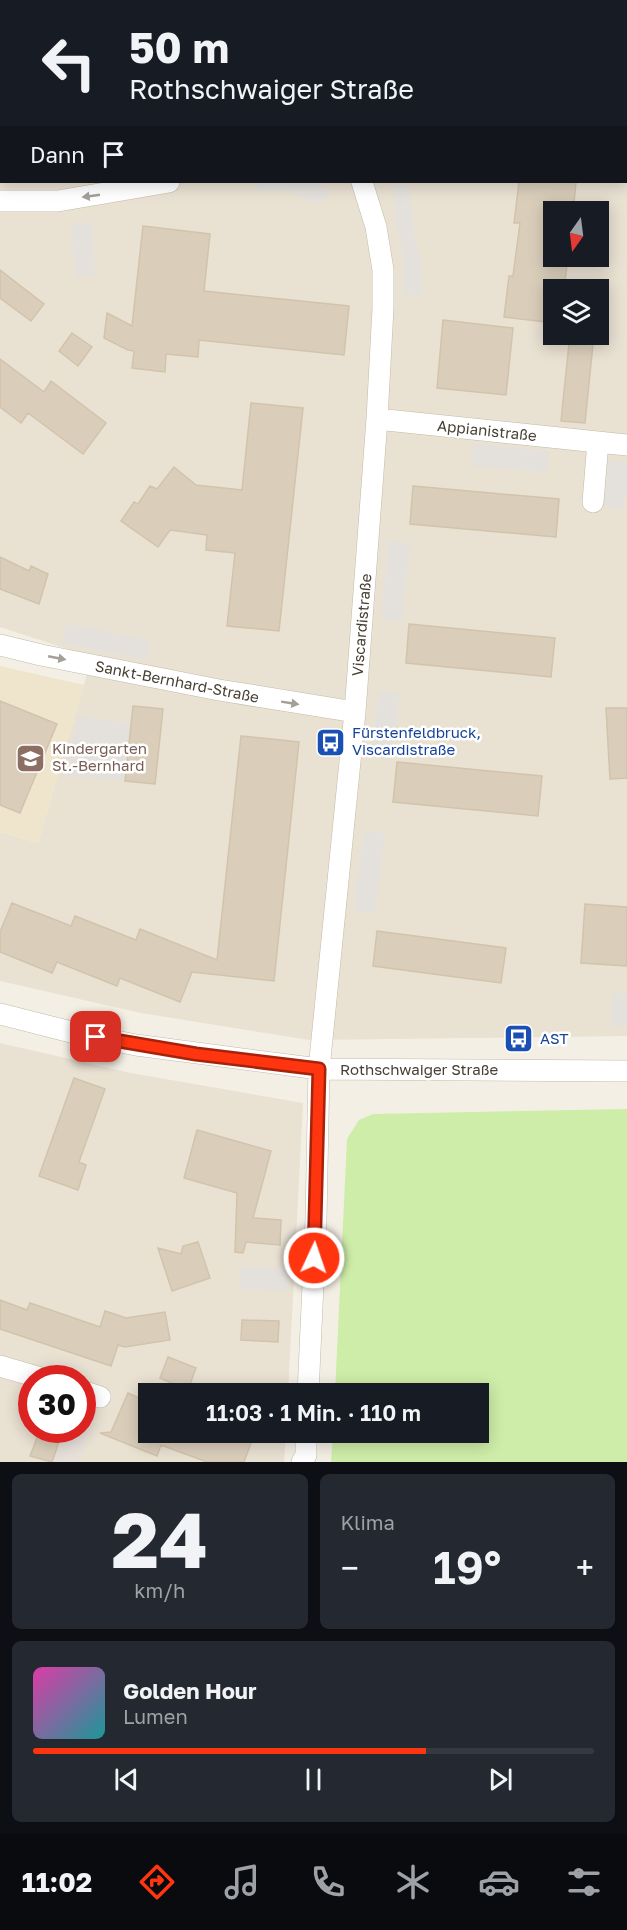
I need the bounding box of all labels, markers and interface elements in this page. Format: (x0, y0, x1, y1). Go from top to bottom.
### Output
text: 50 m (129, 22, 229, 72)
icon: left (30, 24, 108, 102)
text: Rothschwaiger Straße (129, 73, 414, 105)
icon: arrive (97, 138, 130, 171)
text: Dann (30, 141, 85, 168)
one-way arrow (81, 192, 100, 201)
north arrow (543, 201, 609, 267)
map controls (543, 201, 609, 345)
button: layers (543, 279, 609, 345)
street label: Appianistraße (437, 416, 538, 444)
street label: Viscardistraße (348, 572, 374, 677)
one-way arrow (48, 654, 67, 663)
street label: Sankt-Bernhard-Straße (94, 656, 261, 706)
one-way arrow (280, 698, 299, 707)
place label: Fürstenfeldbruck, Viscardistraße (352, 723, 481, 758)
bus stop icon: Fürstenfeldbruck, Viscardistraße (315, 726, 347, 758)
place label: Kindergarten St.-Bernhard (52, 739, 147, 774)
school or university icon: Kindergarten St.-Bernhard (15, 742, 47, 774)
pin (70, 1011, 121, 1062)
icon: arrive (79, 1020, 112, 1053)
bus stop icon: AST (503, 1023, 535, 1055)
place label: AST (540, 1029, 569, 1047)
street label: Rothschwaiger Straße (340, 1060, 498, 1078)
position arrow (282, 1226, 346, 1290)
speed limit sign: 30 (18, 1365, 96, 1443)
text: 11:03 · 1 Min. · 110 m (206, 1399, 421, 1426)
text: 24 (112, 1492, 208, 1585)
text: Klima (341, 1510, 395, 1534)
text: 19° (433, 1540, 501, 1594)
text: − (341, 1548, 359, 1587)
text: + (576, 1548, 594, 1587)
text: km/h (134, 1578, 185, 1602)
text: Golden Hour (123, 1677, 257, 1704)
text: Lumen (123, 1704, 188, 1728)
icon: previous (110, 1763, 143, 1796)
icon: pause (297, 1763, 330, 1796)
icon: next (484, 1763, 517, 1796)
icon: directions (136, 1861, 178, 1903)
icon: music (221, 1861, 263, 1903)
icon: phone (307, 1861, 349, 1903)
icon: climate (392, 1861, 434, 1903)
icon: car (478, 1861, 520, 1903)
icon: filters (563, 1861, 605, 1903)
text: 11:02 (22, 1866, 92, 1898)

